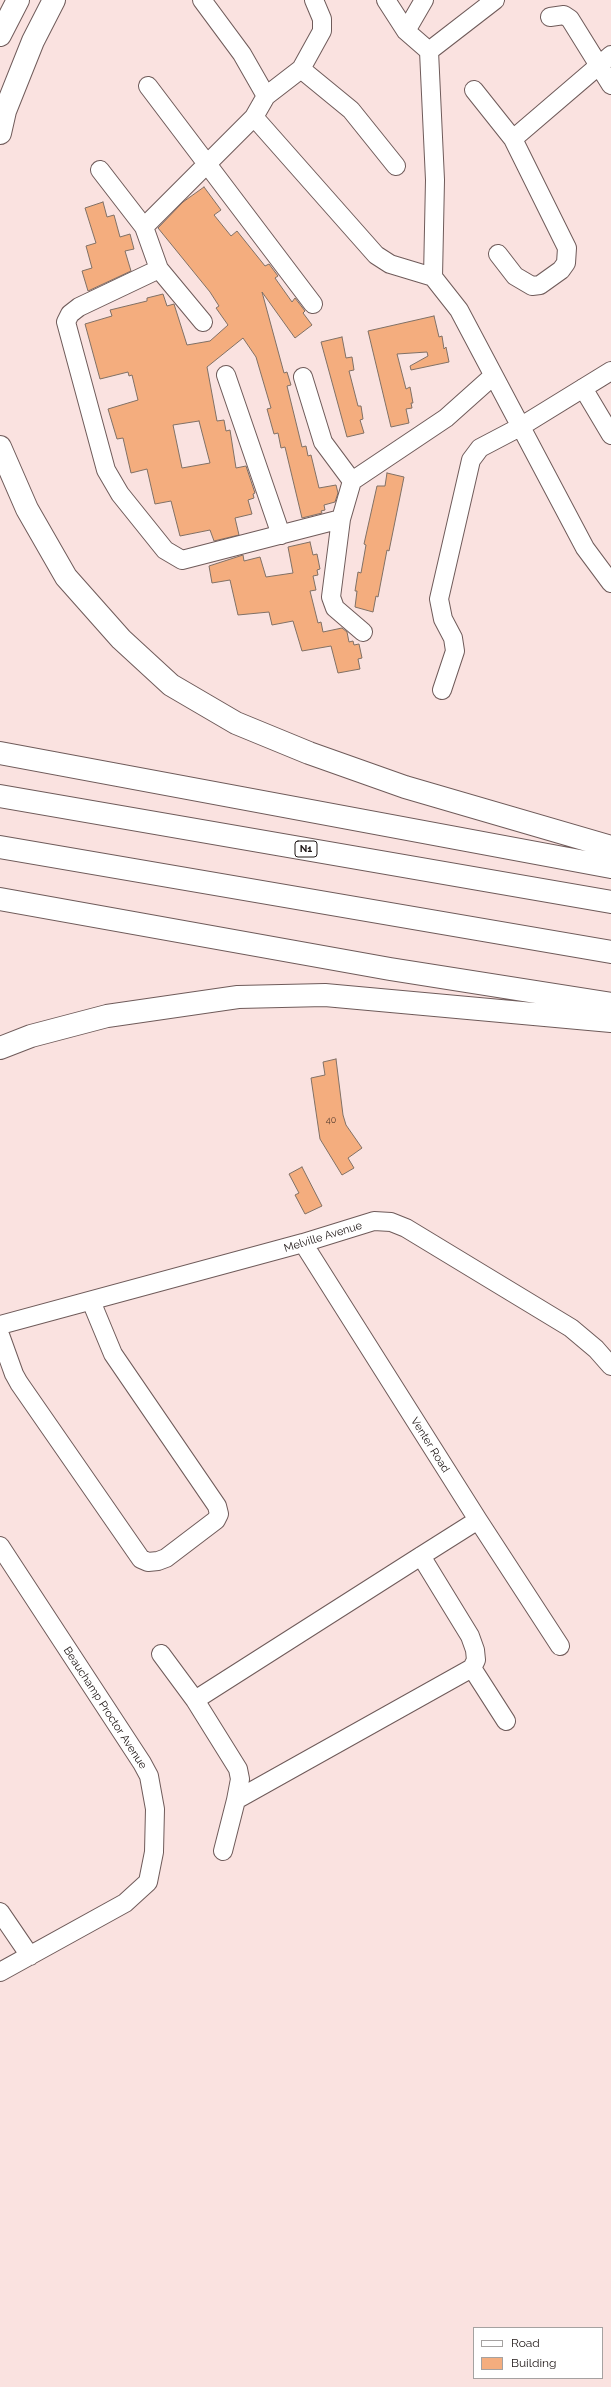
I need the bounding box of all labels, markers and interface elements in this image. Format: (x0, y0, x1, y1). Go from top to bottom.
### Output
road number: N1 (295, 841, 317, 857)
house number: 40 (326, 1115, 336, 1125)
street label: Melville Avenue (282, 1219, 364, 1255)
street label: Venter Road (408, 1415, 452, 1475)
street label: Beauchamp Proctor Avenue (61, 1644, 149, 1772)
legend (473, 2327, 603, 2379)
text: Road (511, 2336, 540, 2350)
text: Building (511, 2356, 557, 2370)

